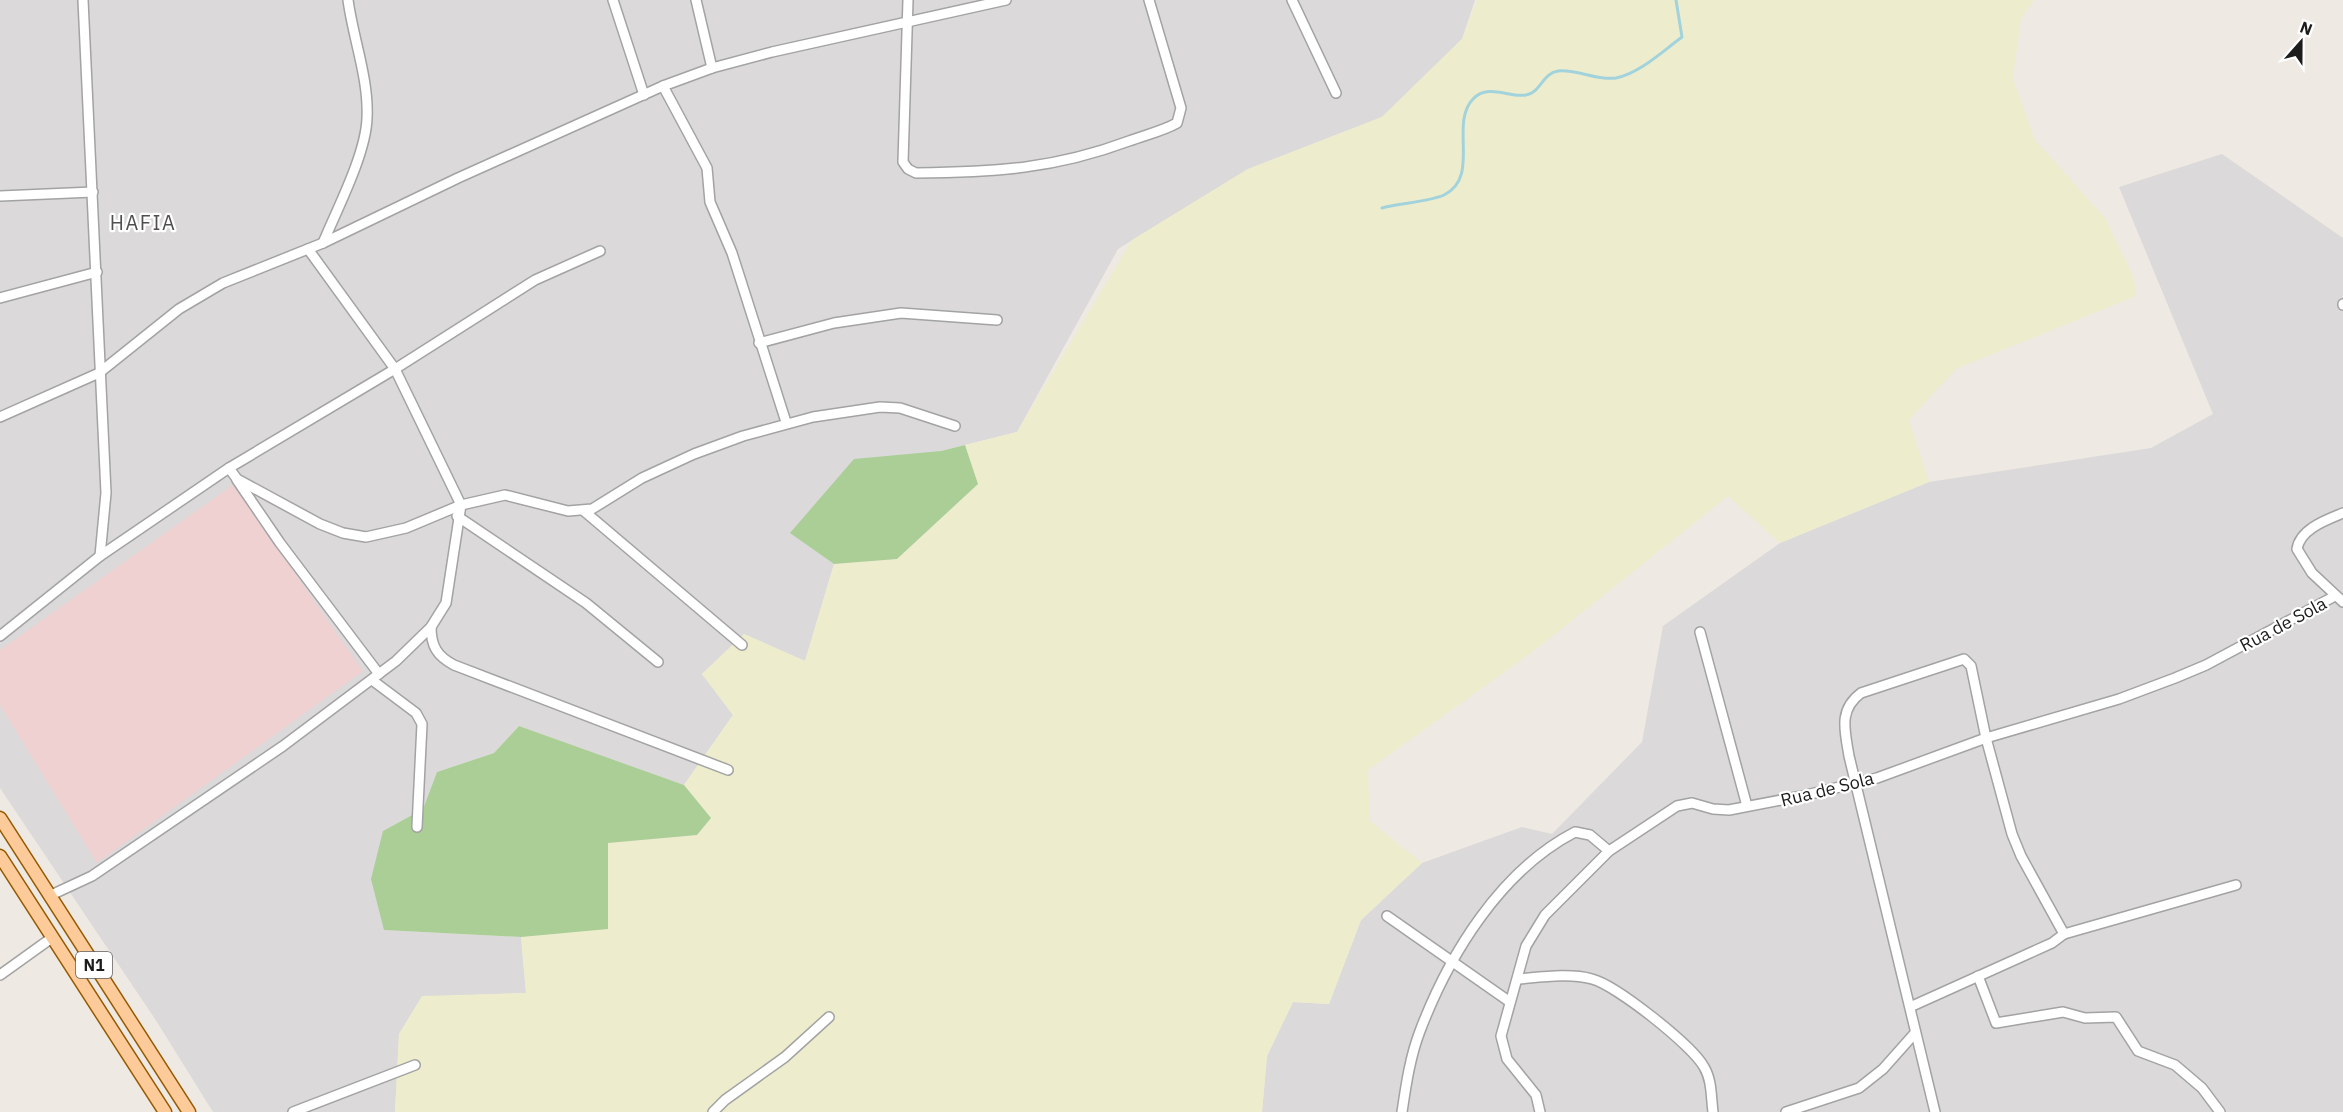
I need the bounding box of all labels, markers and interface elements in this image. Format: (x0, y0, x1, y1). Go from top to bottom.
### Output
north arrow (2271, 12, 2331, 72)
text: N (2297, 17, 2315, 39)
district label: HAFIA (110, 209, 176, 236)
street label: Rua de Sola (2236, 591, 2331, 657)
street label: Rua de Sola (1778, 766, 1876, 812)
road number: N1 (76, 952, 112, 978)

